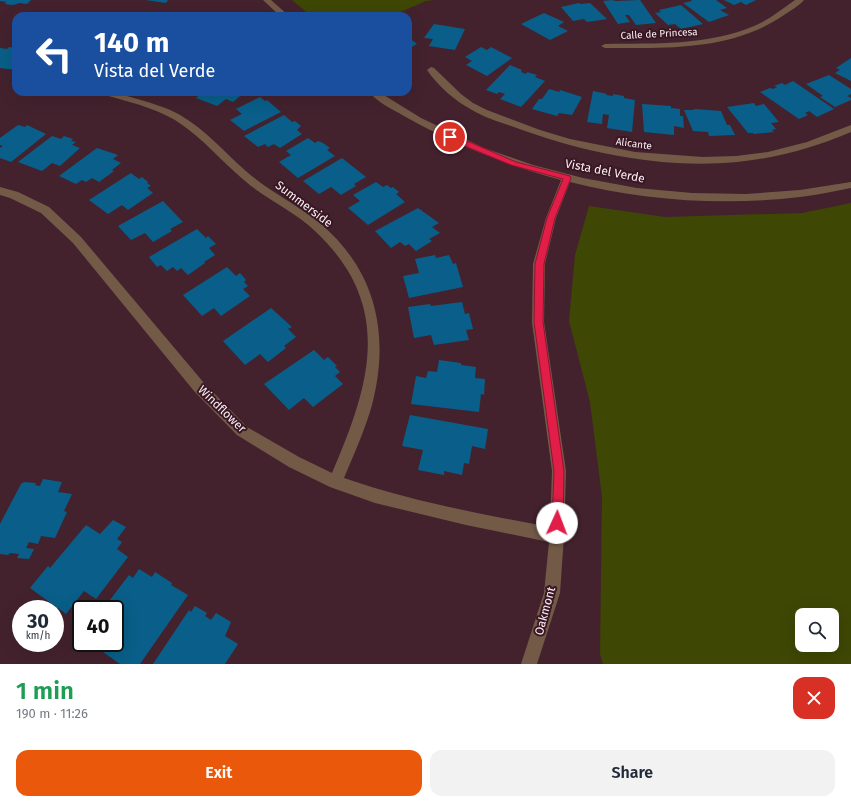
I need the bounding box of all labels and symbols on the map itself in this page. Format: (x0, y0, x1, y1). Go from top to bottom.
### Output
street label: Calle de Princesa (620, 26, 698, 42)
pin (433, 120, 467, 154)
street label: Alicante (615, 136, 653, 152)
street label: Vista del Verde (564, 156, 646, 186)
street label: Summerside (273, 178, 335, 230)
street label: Windflower (195, 383, 249, 436)
position arrow (536, 502, 578, 544)
street label: Oakmont (532, 585, 558, 637)
speed limit sign: 40 (72, 600, 124, 652)

